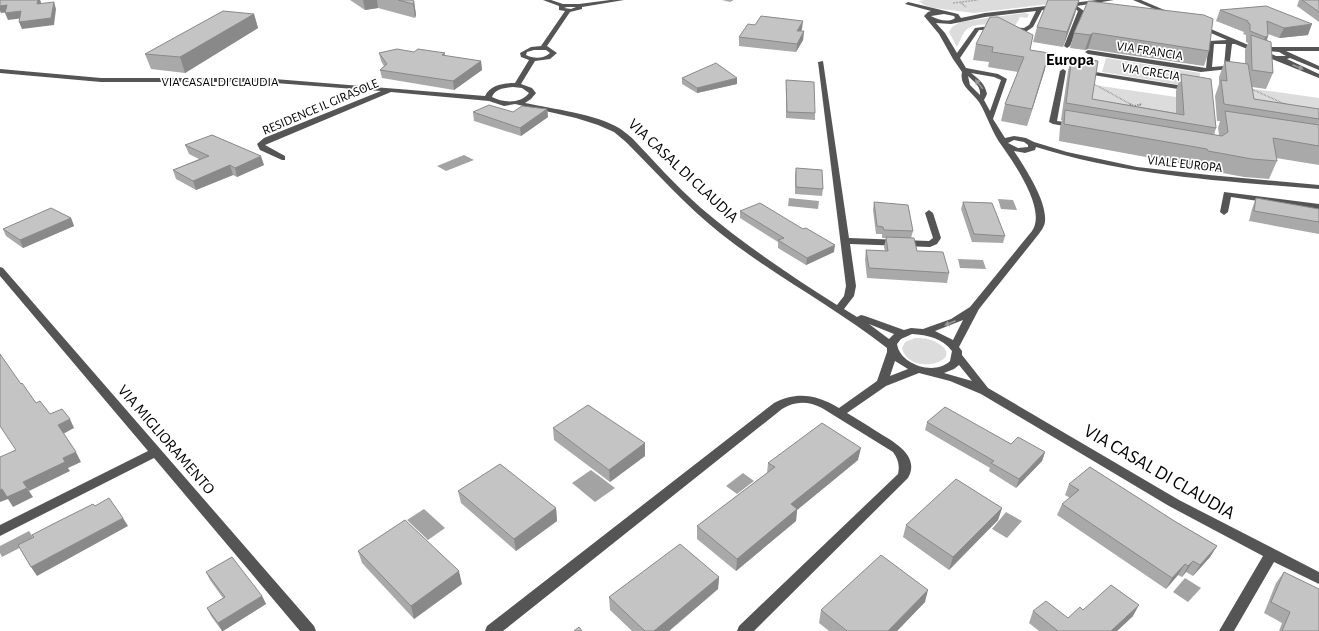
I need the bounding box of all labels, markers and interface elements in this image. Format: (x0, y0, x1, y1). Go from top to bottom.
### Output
street label: VIA FRANCIA (1116, 40, 1184, 63)
district label: Europa (1046, 51, 1094, 68)
street label: VIA GRECIA (1120, 61, 1182, 84)
one-way arrow (1292, 64, 1304, 70)
street label: VIA CASAL DI CLAUDIA (162, 76, 279, 89)
street label: RESIDENCE IL GIRASOLE (261, 77, 381, 138)
one-way arrow (975, 78, 983, 89)
street label: VIA CASAL DI CLAUDIA (625, 116, 741, 226)
street label: VIALE EUROPA (1147, 154, 1224, 175)
one-way arrow (943, 321, 955, 327)
street label: VIA MIGLIORAMENTO (115, 382, 218, 497)
street label: VIA CASAL DI CLAUDIA (1080, 421, 1238, 523)

